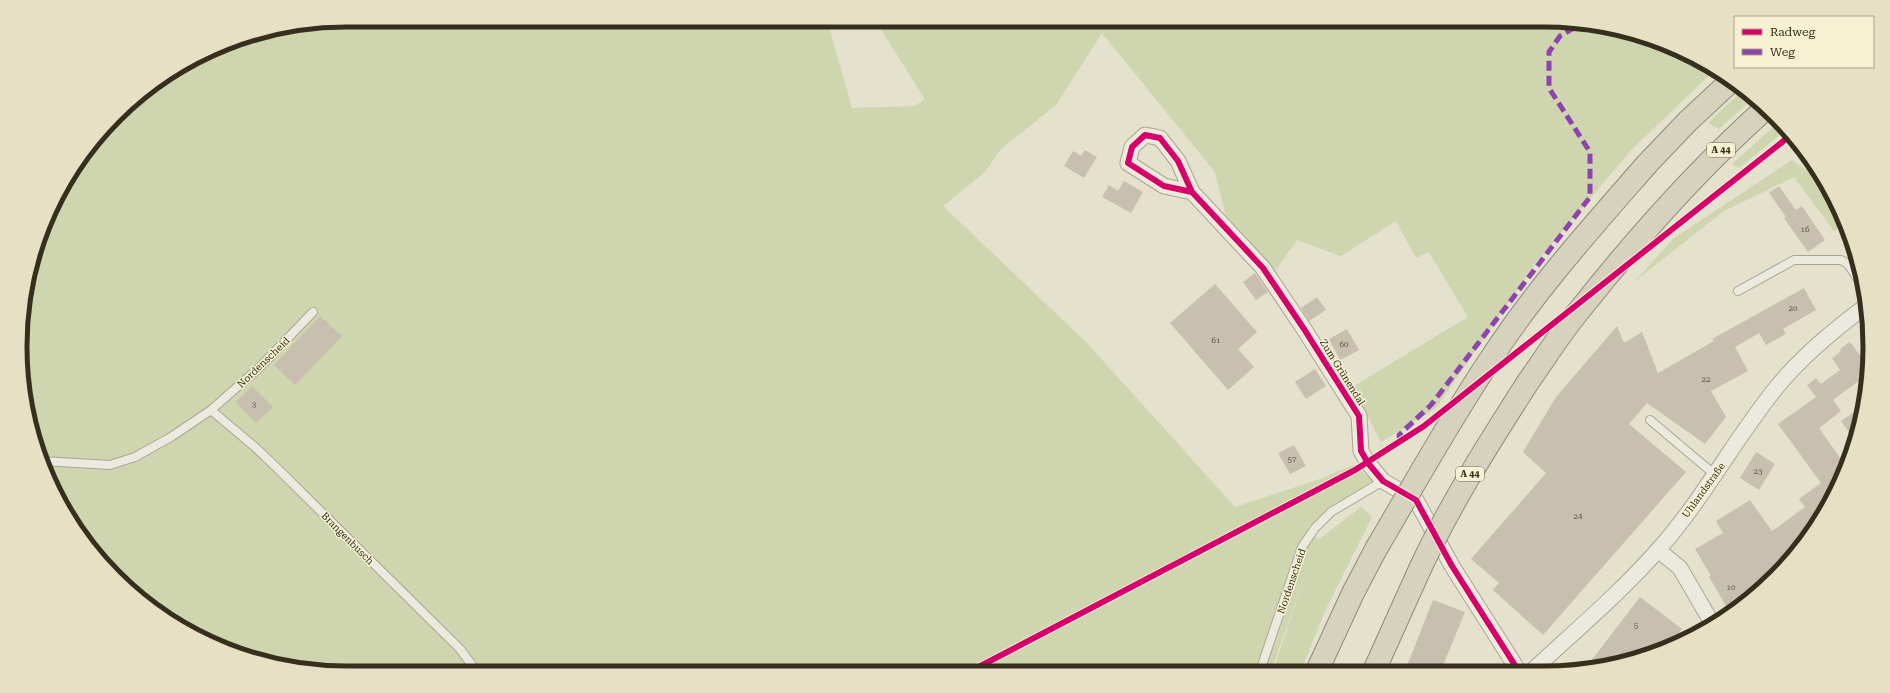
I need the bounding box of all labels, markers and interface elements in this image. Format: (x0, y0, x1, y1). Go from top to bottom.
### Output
legend (1734, 16, 1874, 68)
text: Radweg (1770, 25, 1816, 39)
text: Weg (1770, 45, 1795, 59)
road number: A 44 (1707, 143, 1735, 157)
house number: 16 (1801, 225, 1810, 234)
house number: 20 (1789, 304, 1798, 313)
street label: Nordenscheid (235, 334, 292, 390)
house number: 61 (1212, 336, 1221, 345)
street label: Zum Grünendal (1318, 337, 1367, 407)
house number: 60 (1340, 340, 1349, 349)
house number: 22 (1702, 375, 1711, 384)
house number: 3 (252, 400, 257, 409)
house number: 57 (1288, 455, 1297, 464)
street label: Uhlandstraße (1680, 460, 1727, 520)
road number: A 44 (1456, 467, 1484, 481)
house number: 23 (1754, 467, 1763, 476)
street label: Brangenbusch (319, 510, 376, 567)
house number: 24 (1574, 512, 1583, 521)
street label: Nordenscheid (1275, 547, 1308, 615)
house number: 10 (1727, 583, 1736, 592)
house number: 5 (1634, 621, 1639, 630)

